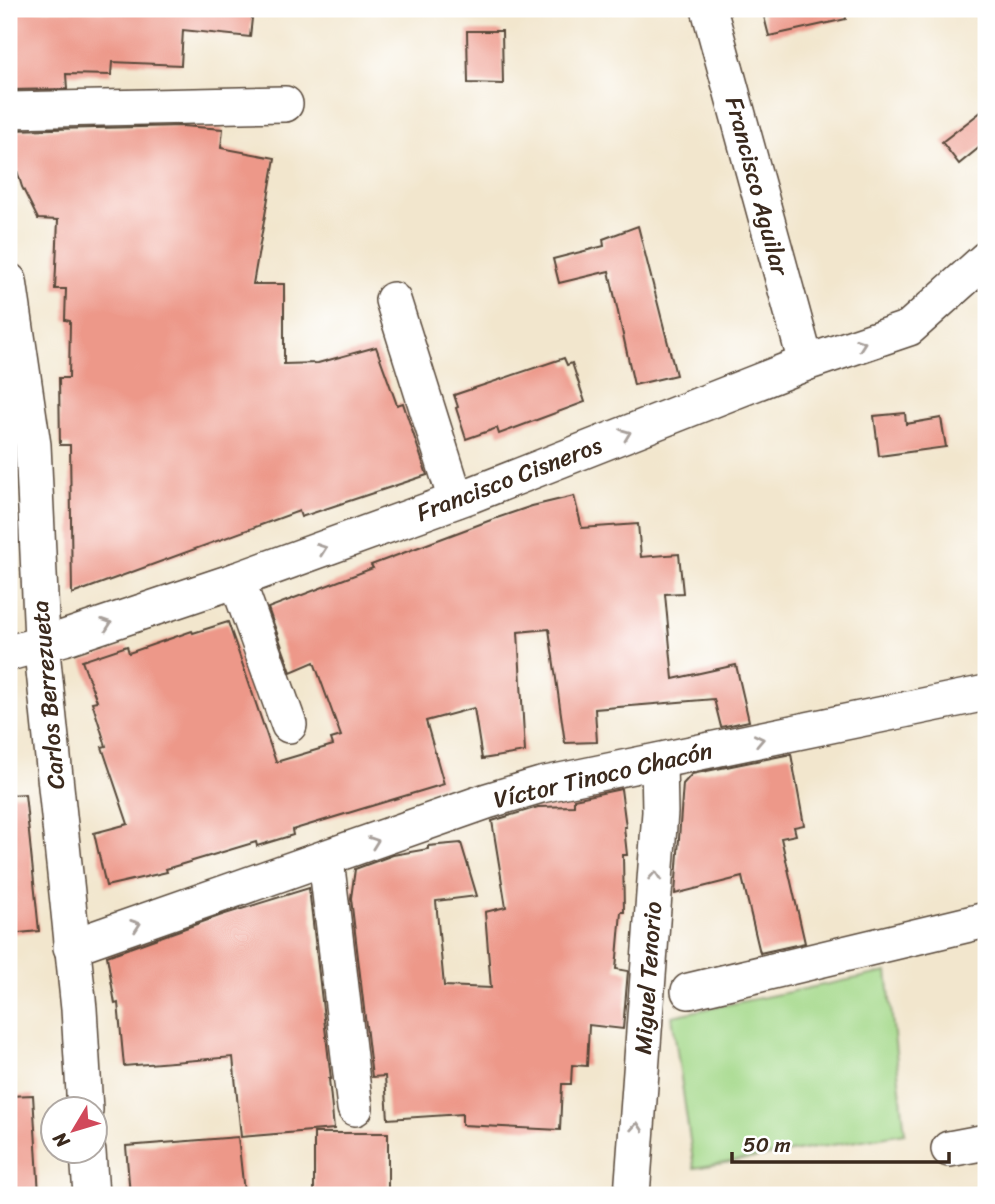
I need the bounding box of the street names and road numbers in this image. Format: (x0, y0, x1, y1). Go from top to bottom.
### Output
street label: Francisco Aguilar (713, 92, 802, 282)
street label: Francisco Cisneros (410, 424, 608, 534)
street label: Carlos Berrezueta (19, 599, 77, 791)
street label: Víctor Tinoco Chacón (489, 729, 717, 821)
street label: Miguel Tenorio (622, 900, 674, 1056)

